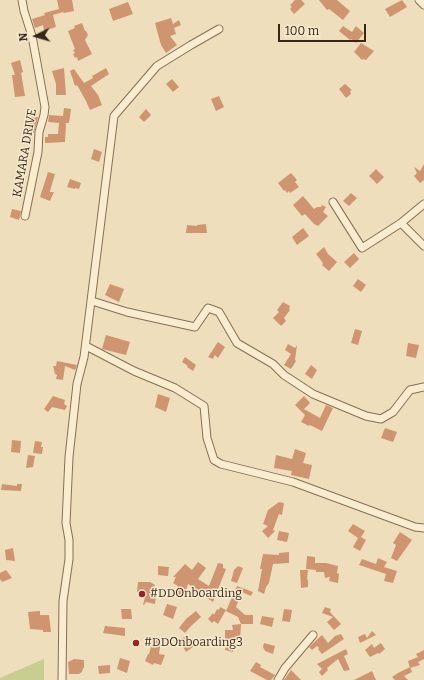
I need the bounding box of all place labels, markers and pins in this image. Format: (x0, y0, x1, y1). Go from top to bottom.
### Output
place label: #DDOnboarding (150, 587, 242, 601)
marker: #DDOnboarding (137, 589, 147, 599)
place label: #DDOnboarding3 (144, 636, 243, 650)
marker: #DDOnboarding3 (131, 638, 141, 648)

